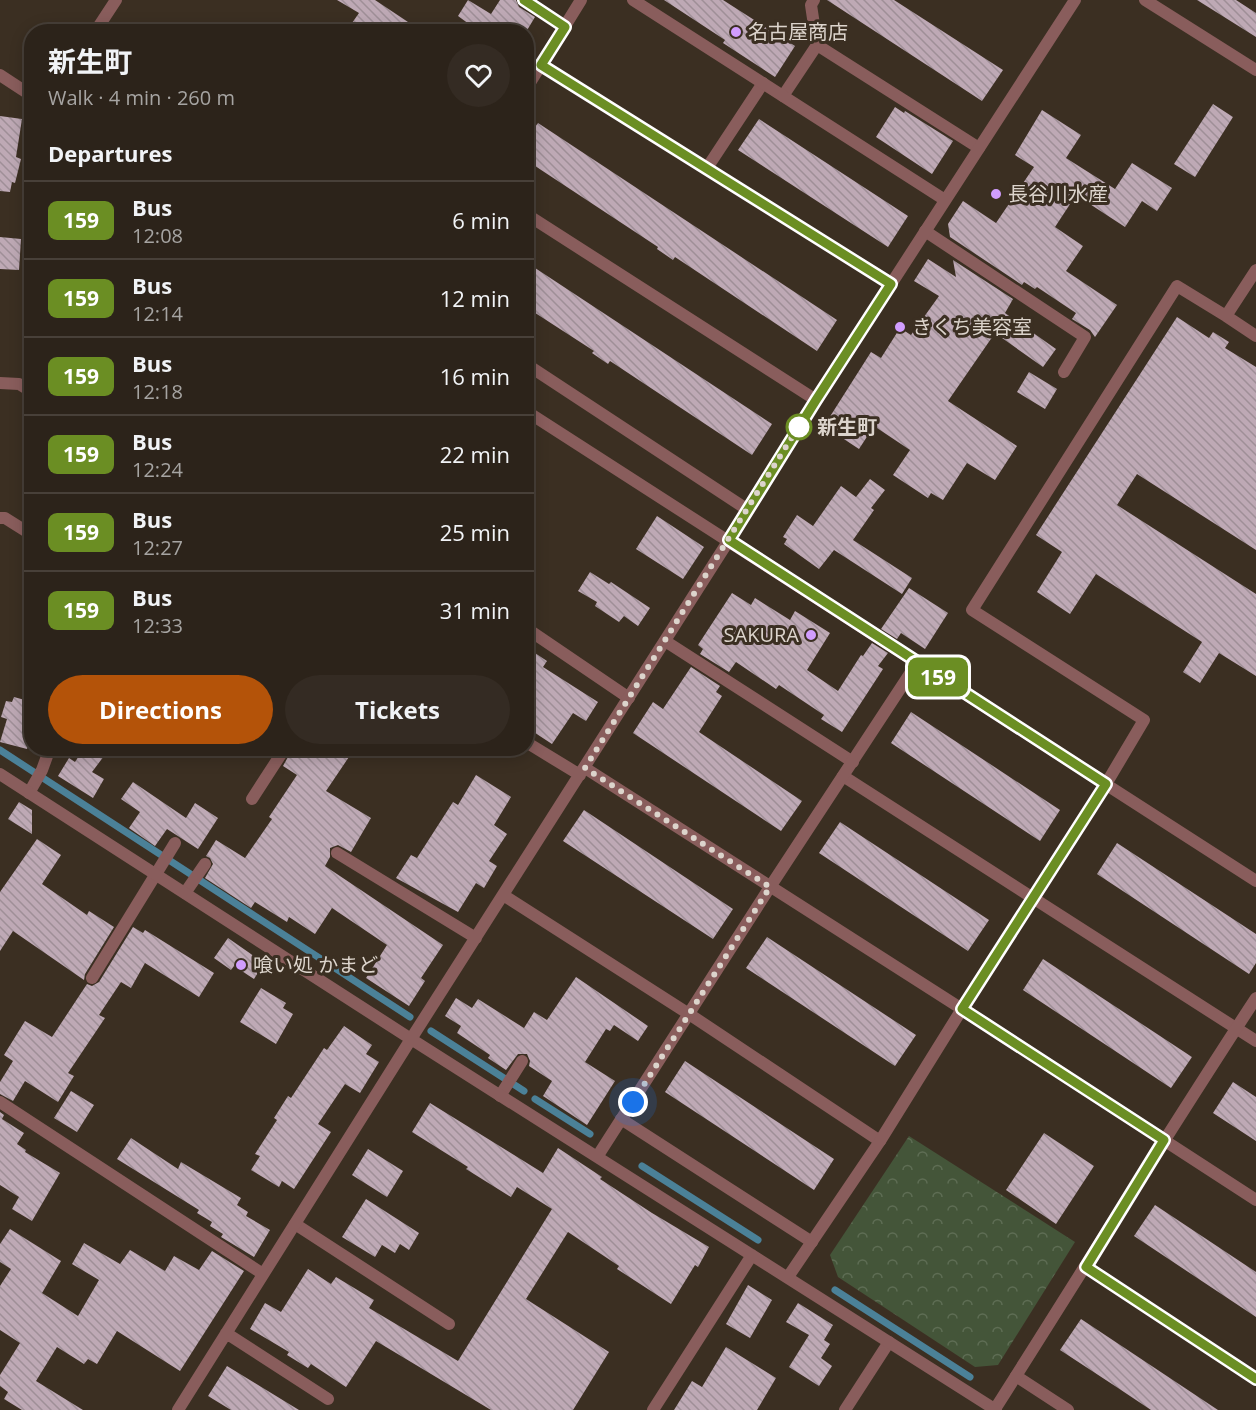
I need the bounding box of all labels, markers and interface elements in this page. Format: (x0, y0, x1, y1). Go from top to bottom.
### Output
place label: 名古屋商店 (748, 18, 848, 45)
marker: 名古屋商店 (729, 25, 743, 39)
text: 新生町 (48, 42, 132, 80)
button: heart (447, 44, 510, 107)
text: Walk · 4 min · 260 m (48, 84, 235, 111)
text: Departures (48, 138, 172, 168)
place label: 長谷川水産 (1008, 180, 1108, 207)
marker: 長谷川水産 (989, 187, 1003, 201)
text: Bus (132, 192, 172, 222)
text: 6 min (452, 205, 510, 235)
text: 159 (63, 206, 99, 234)
text: 12:08 (132, 222, 183, 249)
text: Bus (132, 270, 172, 300)
text: 12 min (440, 283, 510, 313)
text: 159 (63, 284, 99, 312)
text: 12:14 (132, 300, 183, 327)
place label: きくち美容室 (912, 313, 1032, 340)
marker: きくち美容室 (893, 320, 907, 334)
text: Bus (132, 348, 172, 378)
text: 16 min (440, 361, 510, 391)
text: 159 (63, 362, 99, 390)
text: 12:18 (132, 378, 183, 405)
place label: 新生町 (817, 413, 877, 440)
marker: 新生町 (786, 414, 812, 440)
text: Bus (132, 426, 172, 456)
text: 22 min (440, 439, 510, 469)
text: 159 (63, 440, 99, 468)
text: 12:24 (132, 456, 183, 483)
text: Bus (132, 504, 172, 534)
text: 25 min (440, 517, 510, 547)
text: 159 (63, 518, 99, 546)
text: 12:27 (132, 534, 183, 561)
text: Bus (132, 582, 172, 612)
text: 31 min (440, 595, 510, 625)
text: 159 (63, 596, 99, 624)
text: 12:33 (132, 612, 183, 639)
place label: SAKURA (724, 621, 799, 648)
marker: SAKURA (804, 628, 818, 642)
line badge: 159 (904, 658, 972, 696)
text: 159 (920, 663, 956, 691)
button: Directions (48, 675, 273, 744)
button: Tickets (285, 675, 510, 744)
place label: 喰い処 かまど (253, 951, 378, 978)
marker: 喰い処 かまど (234, 958, 248, 972)
your location (618, 1087, 648, 1117)

